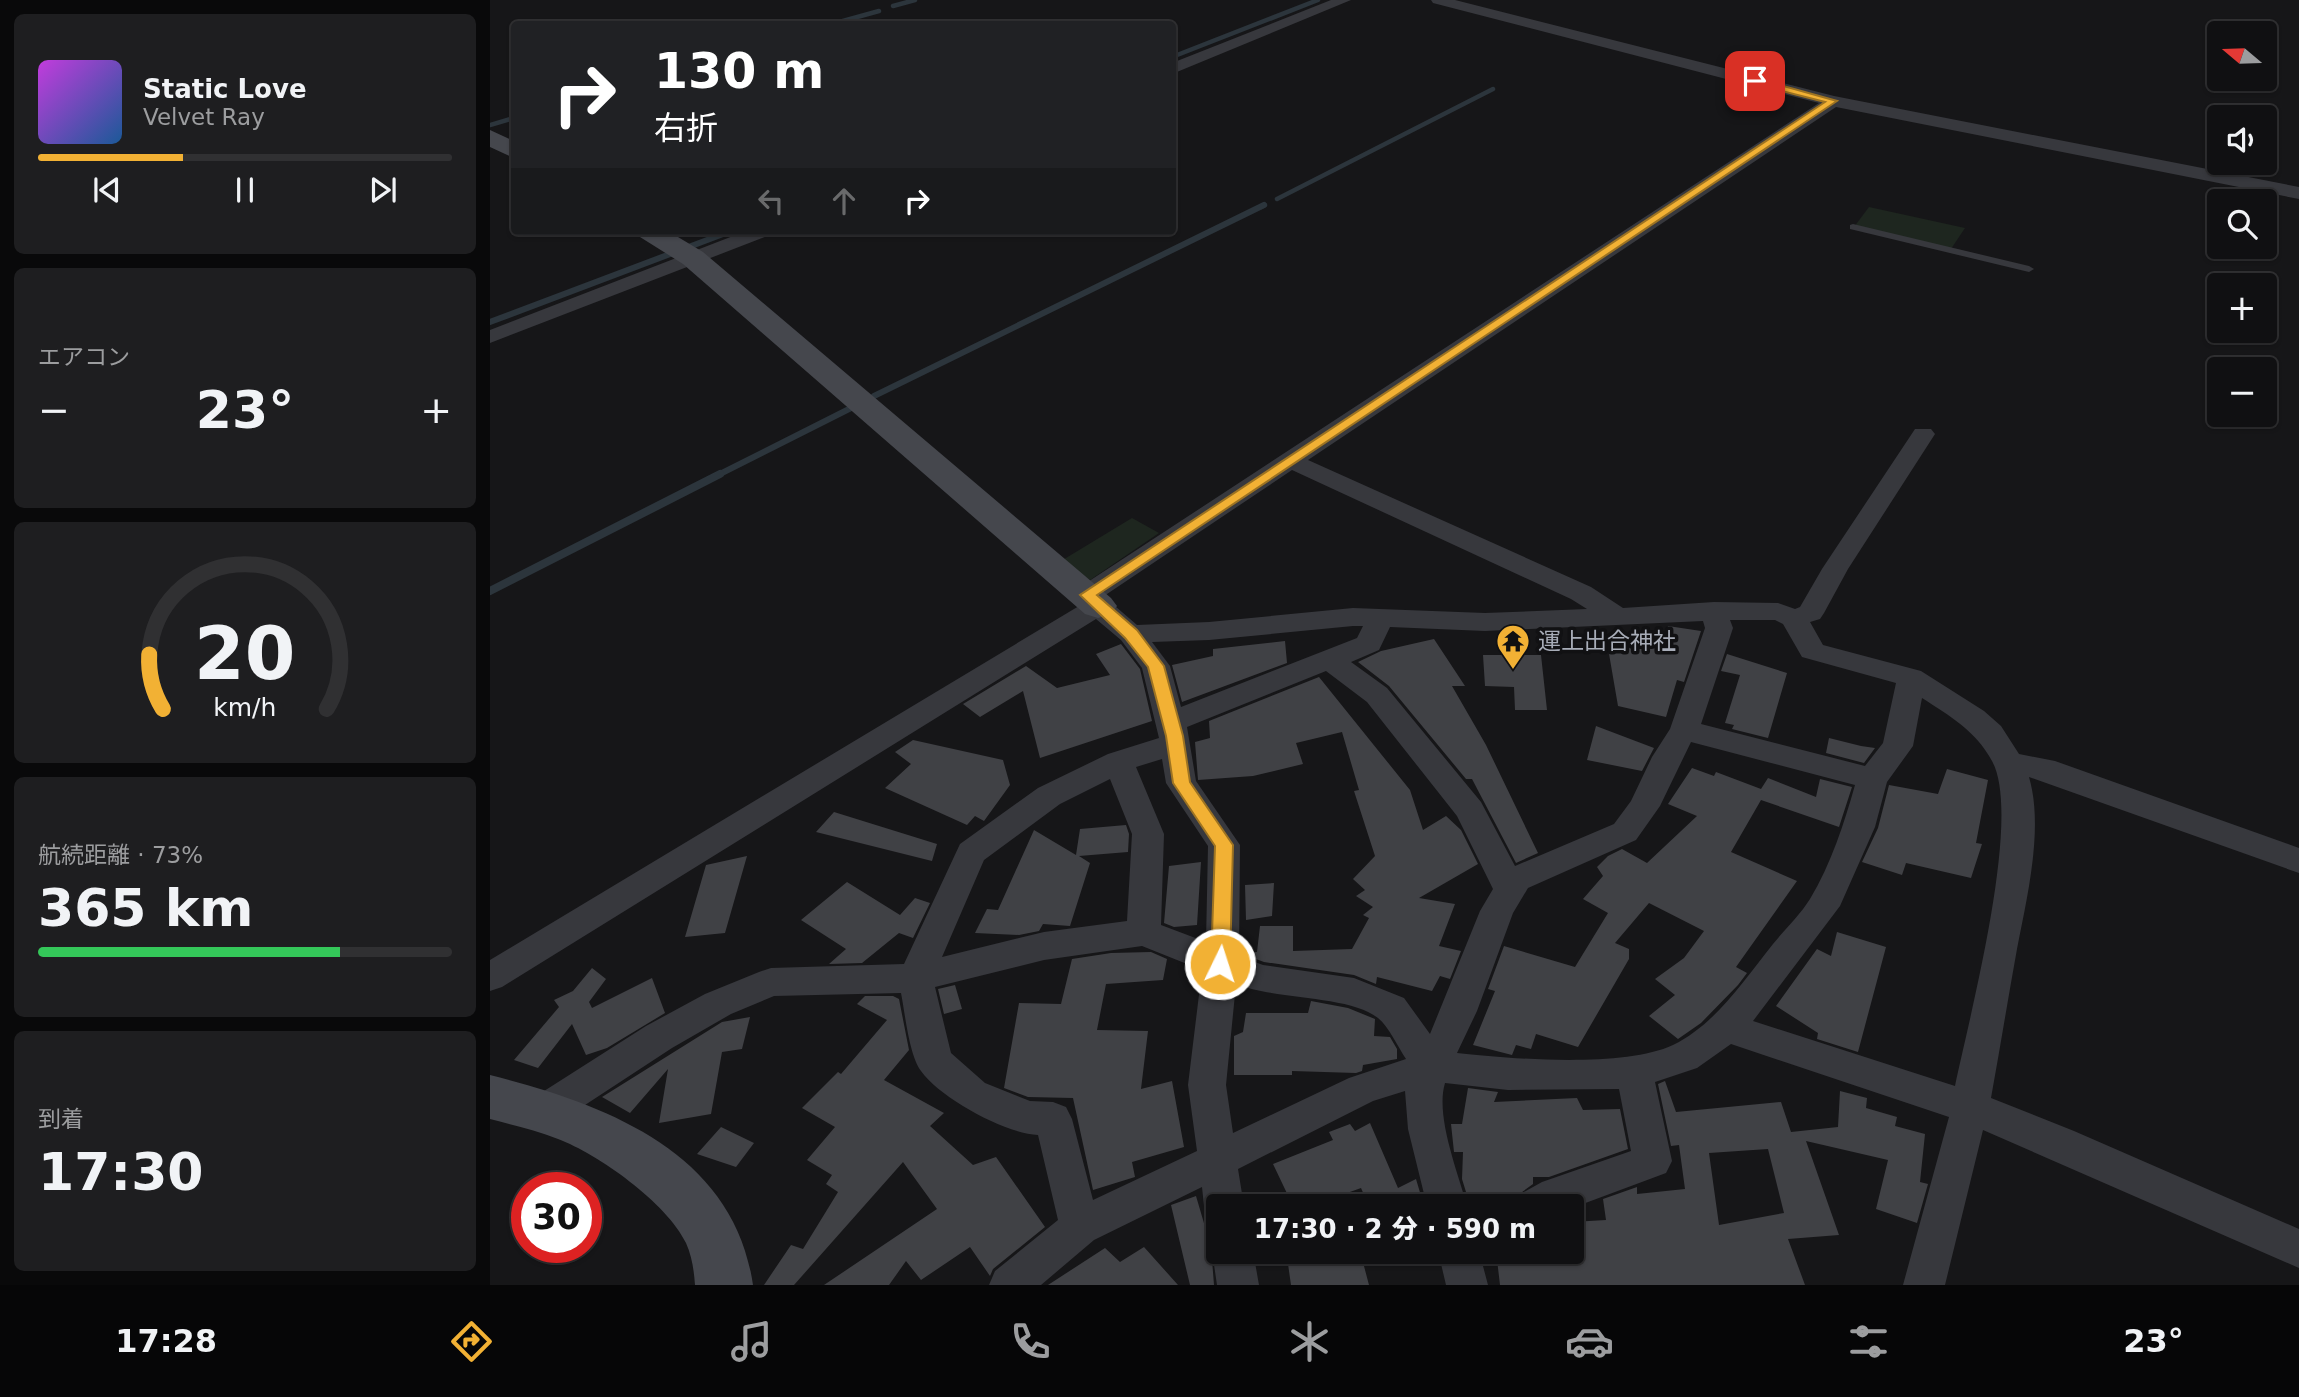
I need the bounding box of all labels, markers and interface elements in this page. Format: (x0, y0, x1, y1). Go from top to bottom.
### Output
north arrow (2207, 21, 2277, 91)
map controls (2207, 21, 2277, 427)
text: 130 m (654, 43, 824, 100)
icon: right (539, 49, 630, 140)
pin (1725, 51, 1785, 111)
icon: arrive (1736, 62, 1774, 100)
text: Static Love (143, 74, 307, 104)
text: Velvet Ray (143, 104, 265, 130)
button: sound (2207, 105, 2277, 175)
text: 右折 (654, 109, 718, 147)
icon: previous (88, 171, 126, 209)
icon: pause (226, 171, 264, 209)
icon: next (364, 171, 402, 209)
icon: left (752, 182, 790, 220)
icon: ahead (825, 182, 863, 220)
icon: right (898, 182, 936, 220)
button: search (2207, 189, 2277, 259)
button: + (2207, 273, 2277, 343)
text: エアコン (38, 344, 130, 370)
button: − (2207, 357, 2277, 427)
text: 23° (196, 380, 294, 440)
text: − (38, 388, 70, 432)
text: + (420, 388, 452, 432)
text: 20 (194, 611, 296, 696)
temple icon: 運上出合神社 (1494, 622, 1532, 671)
place label: 運上出合神社 (1538, 628, 1676, 654)
text: km/h (213, 692, 277, 721)
text: 航続距離 · 73% (38, 842, 203, 868)
text: 365 km (38, 878, 253, 938)
position arrow (1183, 927, 1257, 1001)
text: 到着 (38, 1106, 84, 1132)
text: 17:30 (38, 1142, 204, 1202)
speed limit sign: 30 (511, 1172, 602, 1263)
text: 17:30 · 2 分 · 590 m (1254, 1214, 1536, 1244)
icon: directions (447, 1317, 496, 1366)
icon: music (727, 1317, 776, 1366)
icon: phone (1006, 1317, 1055, 1366)
icon: climate (1285, 1317, 1334, 1366)
icon: car (1565, 1317, 1614, 1366)
icon: filters (1844, 1317, 1893, 1366)
text: 17:28 (115, 1322, 217, 1360)
text: 23° (2123, 1322, 2184, 1360)

